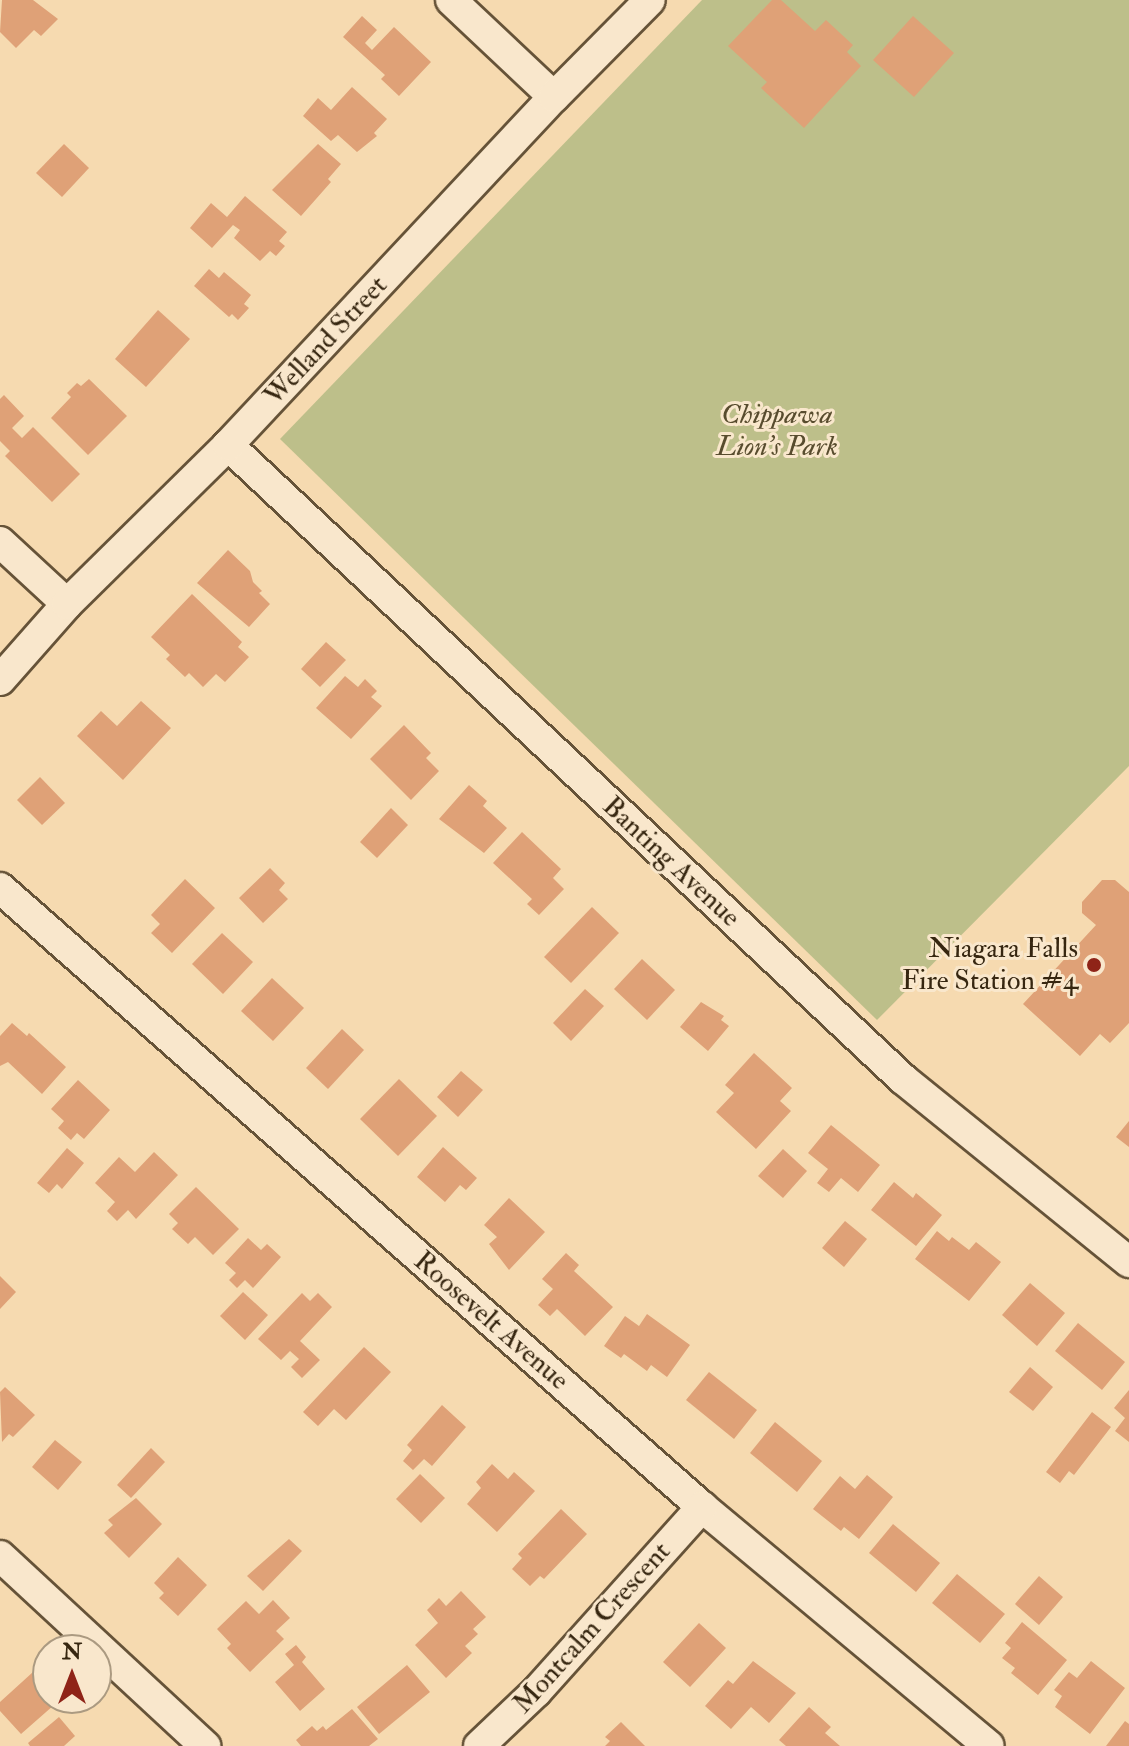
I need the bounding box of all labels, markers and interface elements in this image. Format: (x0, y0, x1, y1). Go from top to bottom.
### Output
street label: Welland Street (257, 269, 395, 413)
park label: Chippawa Lion's Park (716, 398, 838, 464)
street label: Banting Avenue (595, 790, 747, 934)
place label: Niagara Falls Fire Station #4 (902, 932, 1078, 998)
marker: Niagara Falls Fire Station #4 (1085, 956, 1103, 974)
street label: Roosevelt Avenue (407, 1245, 575, 1397)
street label: Montcalm Crescent (506, 1535, 678, 1721)
north arrow (32, 1634, 112, 1714)
text: N (62, 1638, 82, 1666)

